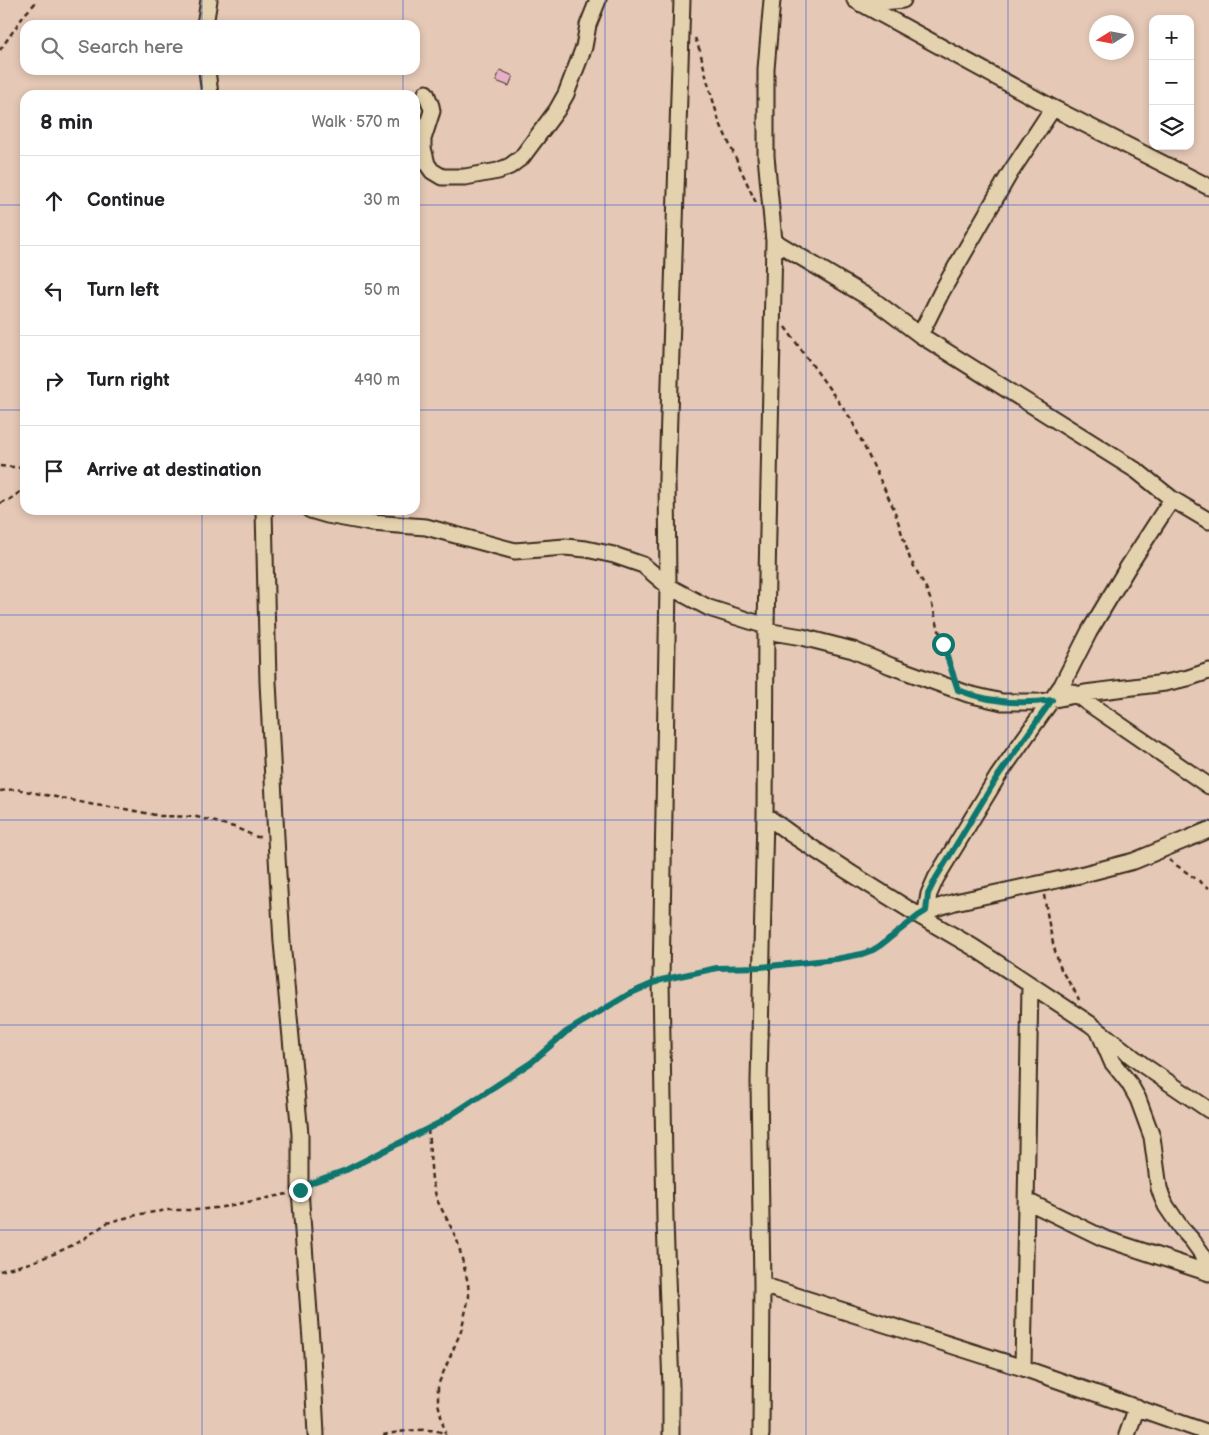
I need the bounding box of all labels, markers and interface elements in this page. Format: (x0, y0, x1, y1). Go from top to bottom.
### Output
north arrow (1089, 15, 1134, 60)
map controls (1149, 15, 1194, 150)
button: + (1149, 15, 1194, 60)
search box (20, 20, 420, 75)
icon: search (38, 34, 66, 62)
text: Search here (78, 36, 183, 59)
button: − (1149, 60, 1194, 105)
button: layers (1149, 105, 1194, 150)
text: 8 min (40, 110, 93, 135)
text: Walk · 570 m (311, 113, 400, 132)
icon: ahead (40, 187, 68, 215)
text: Continue (87, 189, 165, 212)
text: 30 m (363, 191, 400, 210)
icon: left (40, 277, 68, 305)
text: Turn left (87, 279, 159, 302)
text: 50 m (364, 281, 400, 300)
icon: right (40, 367, 68, 395)
text: Turn right (87, 369, 170, 392)
text: 490 m (354, 371, 400, 390)
icon: arrive (40, 457, 68, 485)
text: Arrive at destination (87, 459, 262, 482)
route start (932, 633, 955, 656)
route end (289, 1179, 312, 1202)

